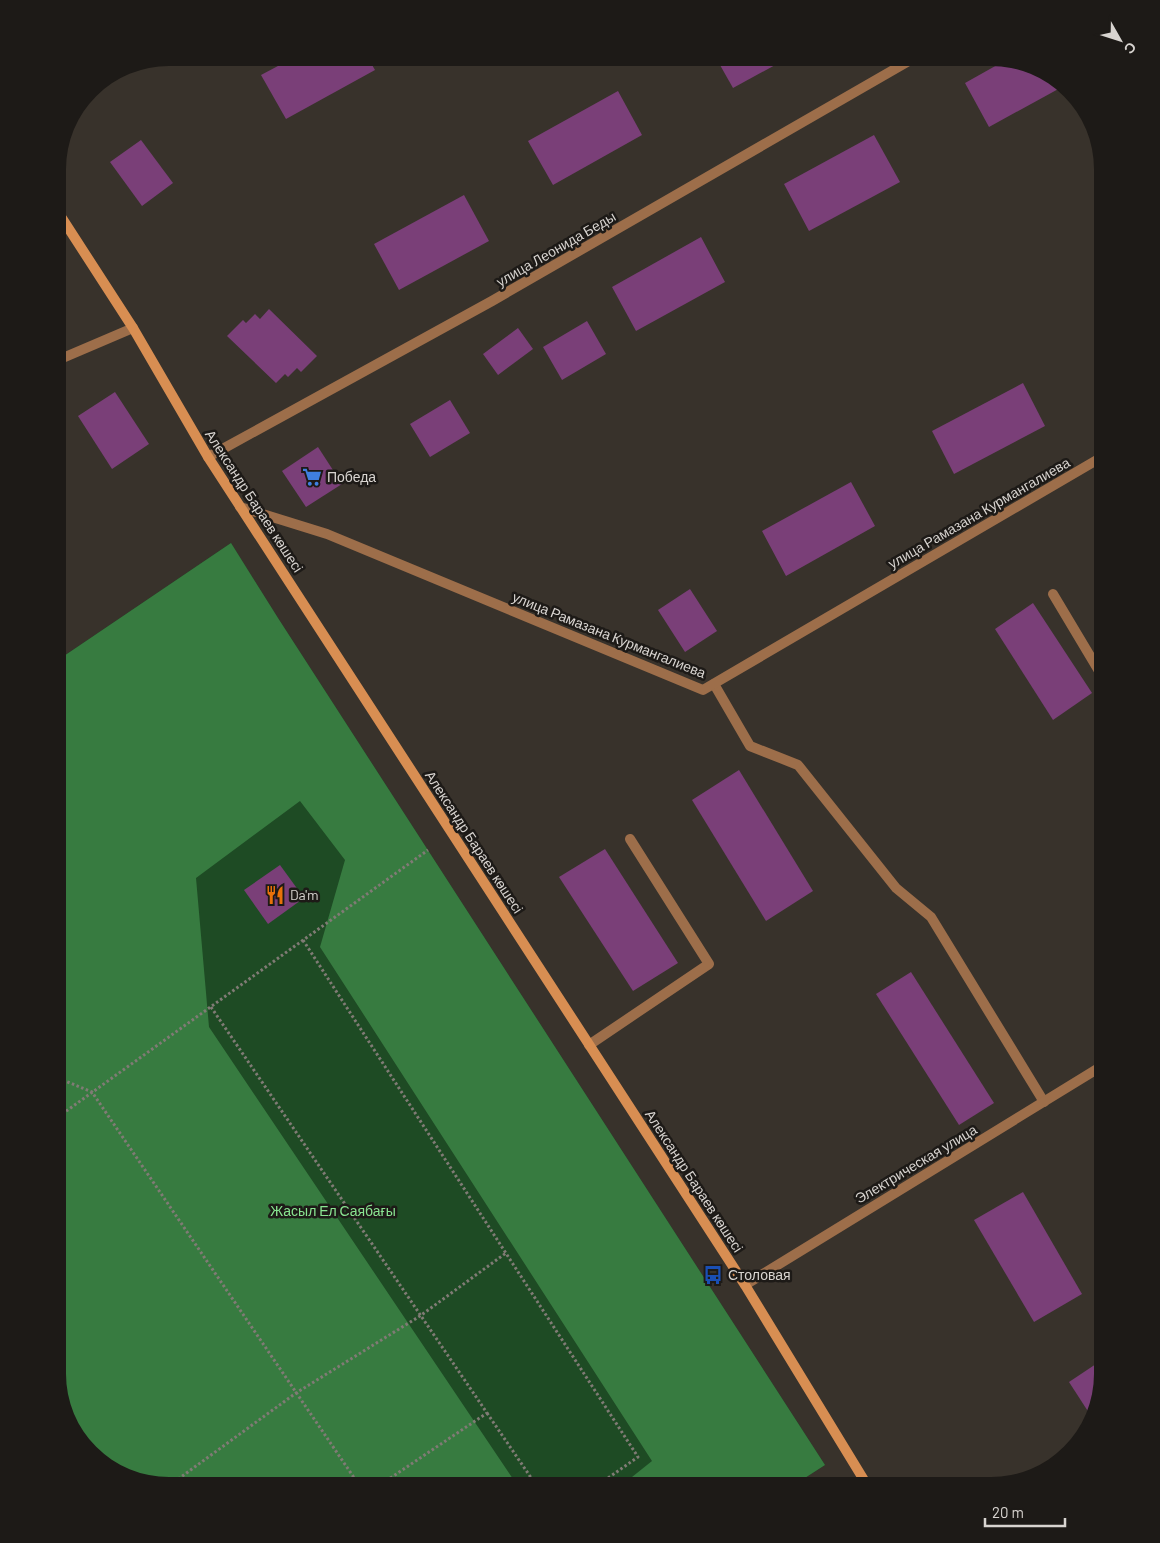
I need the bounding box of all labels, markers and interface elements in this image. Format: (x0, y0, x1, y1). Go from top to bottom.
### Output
north arrow (1095, 15, 1145, 65)
text: С (1121, 39, 1140, 58)
street label: улица Леонида Беды (493, 207, 619, 290)
street label: Александр Бараев көшесі (202, 426, 307, 575)
street label: улица Рамазана Курмангалиева (885, 453, 1073, 572)
supermarket icon: Победа (301, 466, 323, 488)
place label: Победа (327, 468, 376, 485)
street label: улица Рамазана Курмангалиева (510, 588, 709, 681)
street label: Александр Бараев көшесі (422, 767, 527, 916)
restaurant icon: Da'm (264, 884, 286, 906)
place label: Da'm (290, 886, 318, 903)
street label: Александр Бараев көшесі (642, 1106, 747, 1255)
street label: Электрическая улица (852, 1120, 980, 1207)
park label: Жасыл Ел Саябағы (270, 1202, 396, 1219)
bus stop icon: Столовая (702, 1264, 724, 1286)
place label: Столовая (728, 1266, 791, 1283)
scale bar (985, 1496, 1065, 1528)
text: 20 m (992, 1503, 1024, 1521)

